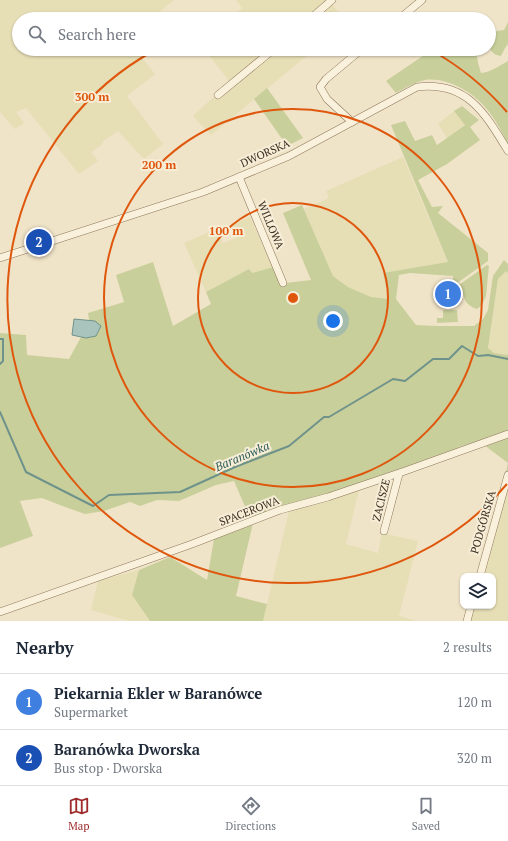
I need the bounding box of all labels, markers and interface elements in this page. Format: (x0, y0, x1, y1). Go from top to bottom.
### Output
search box (12, 12, 496, 56)
icon: search (26, 23, 48, 45)
text: Search here (58, 24, 136, 44)
text: 300 m (75, 89, 109, 104)
street label: DWORSKA (238, 136, 292, 170)
text: 200 m (142, 157, 176, 172)
street label: WILLOWA (255, 199, 288, 251)
text: 100 m (209, 223, 243, 238)
pin: 2 (26, 227, 52, 257)
pin: 1 (435, 279, 461, 309)
centre of rings (286, 291, 300, 305)
your location (323, 311, 343, 331)
water label: Baranówka (212, 438, 272, 475)
street label: ZACISZE (369, 477, 393, 523)
street label: PODGÓRSKA (467, 488, 499, 555)
street label: SPACEROWA (217, 493, 282, 529)
map controls (460, 573, 496, 609)
button: layers (460, 573, 496, 609)
text: Nearby (16, 636, 74, 659)
text: 2 results (443, 638, 492, 656)
text: Piekarnia Ekler w Baranówce (54, 683, 262, 703)
text: 1 (25, 693, 33, 711)
text: 120 m (457, 693, 492, 711)
text: Supermarket (54, 703, 128, 721)
text: Baranówka Dworska (54, 739, 200, 759)
text: 2 (25, 749, 33, 767)
text: 320 m (457, 749, 492, 767)
text: Bus stop · Dworska (54, 759, 162, 777)
tab: Map (68, 795, 90, 833)
tab: Directions (225, 795, 276, 833)
tab: Saved (412, 795, 440, 833)

